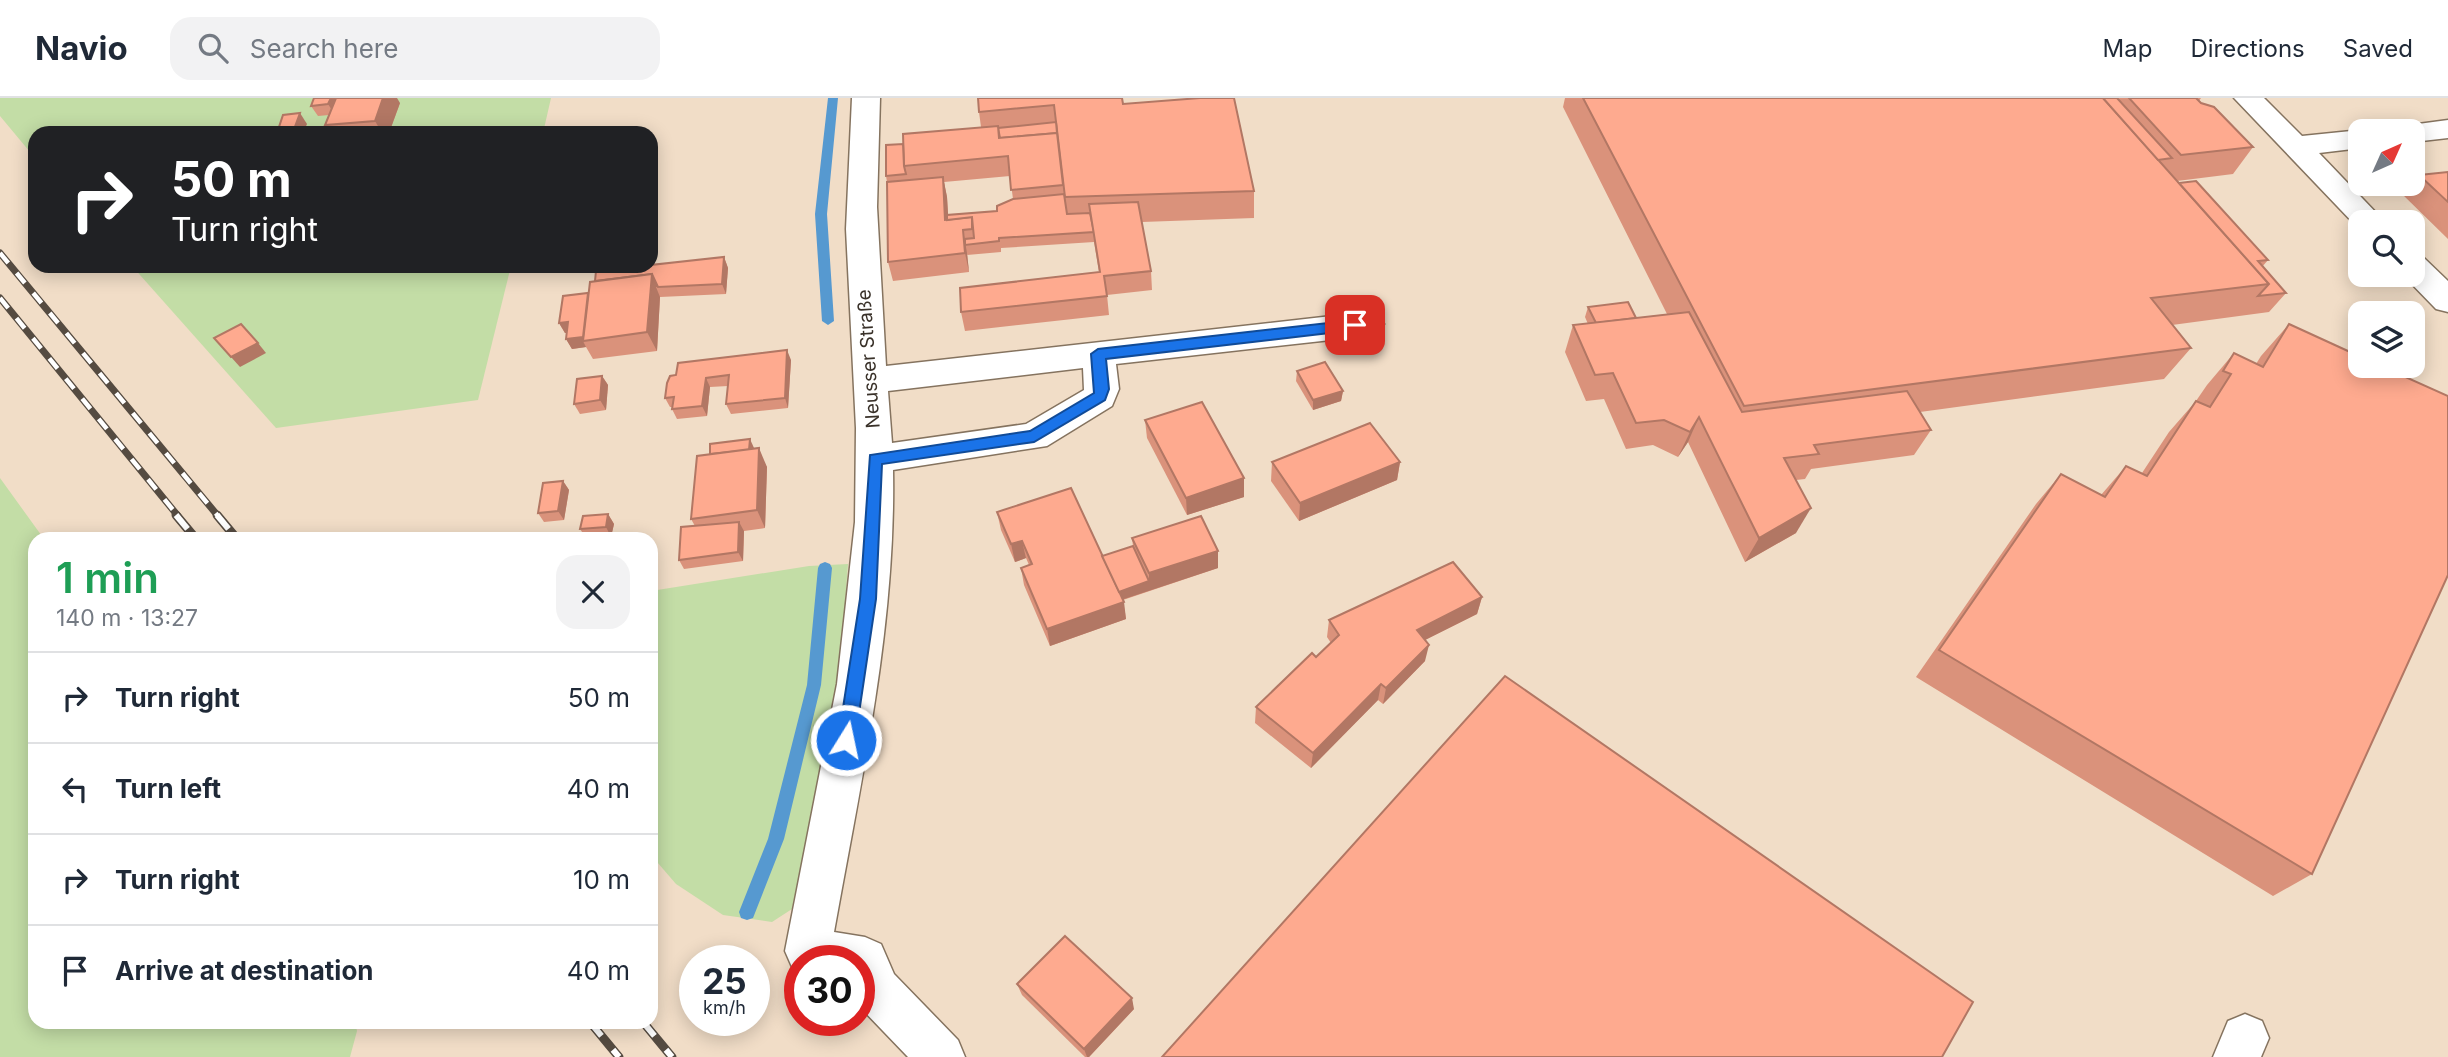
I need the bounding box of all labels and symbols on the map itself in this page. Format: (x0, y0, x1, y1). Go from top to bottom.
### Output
north arrow (2348, 119, 2426, 196)
street label: Neusser Straße (852, 289, 885, 429)
pin (1325, 295, 1385, 355)
position arrow (809, 703, 883, 777)
speed limit sign: 30 (784, 945, 875, 1036)

